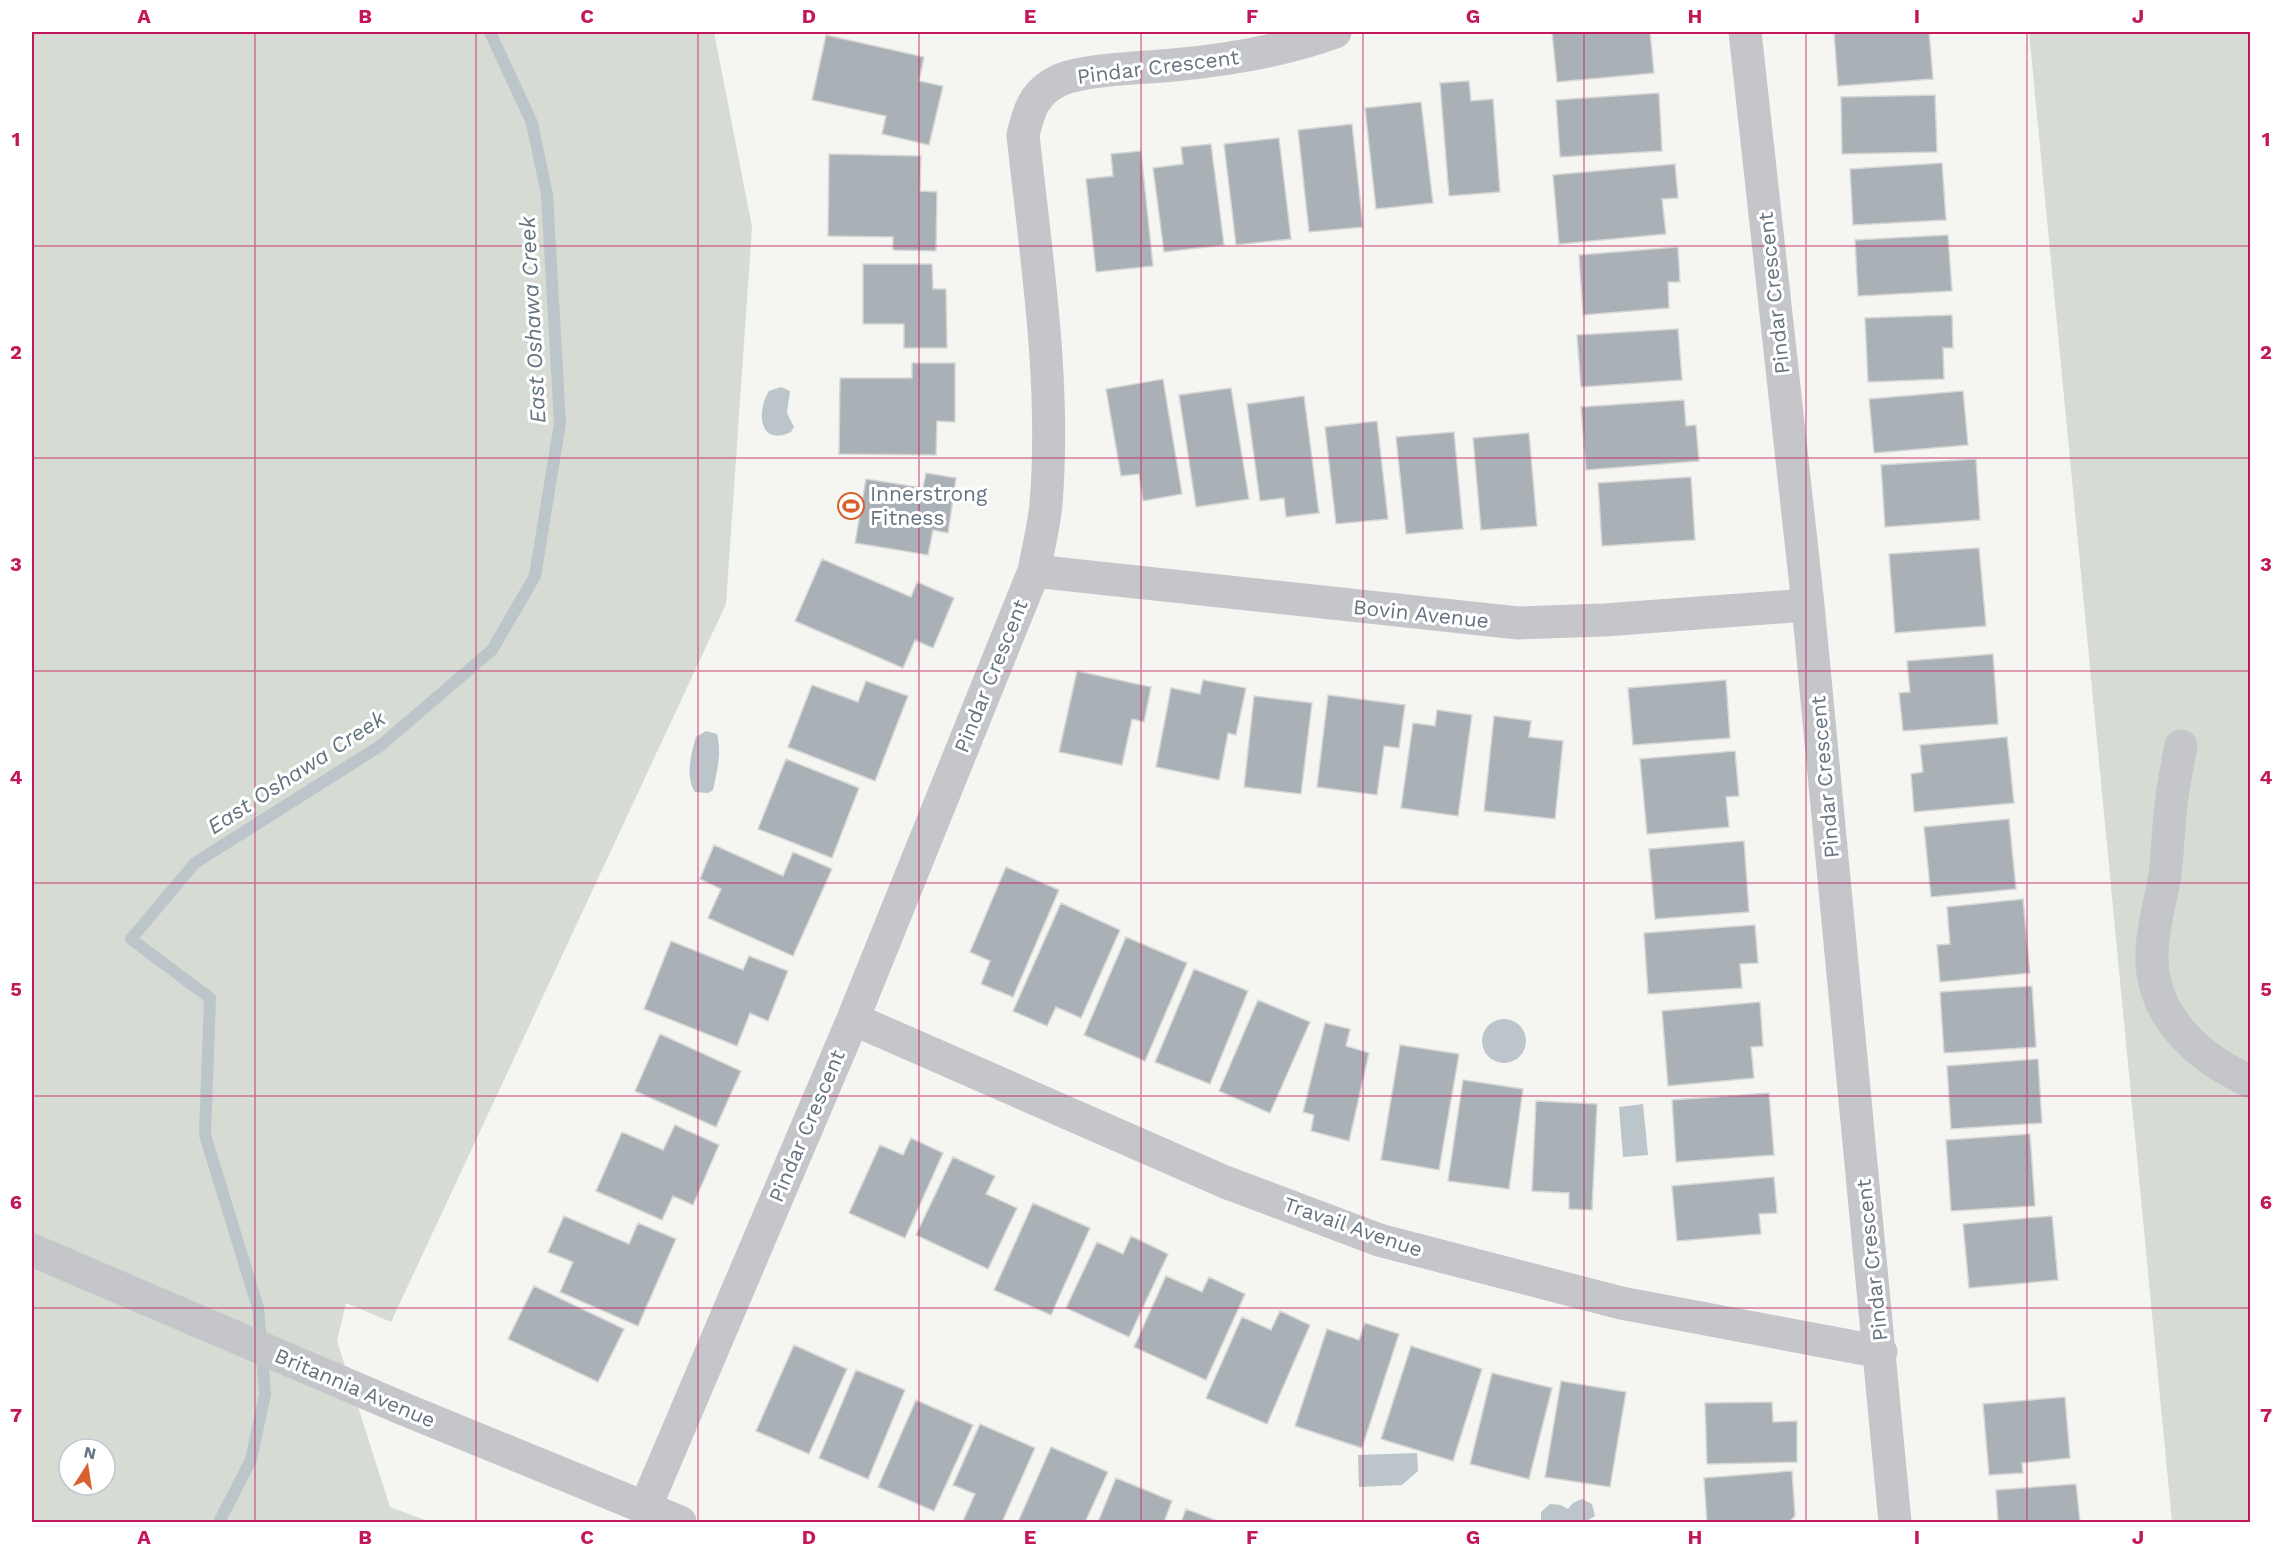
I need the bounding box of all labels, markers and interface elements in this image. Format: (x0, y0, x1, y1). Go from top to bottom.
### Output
text: A (137, 4, 151, 28)
text: B (358, 4, 372, 28)
text: C (580, 4, 594, 28)
text: D (802, 4, 816, 28)
text: E (1024, 4, 1036, 28)
text: F (1246, 4, 1258, 28)
text: G (1466, 4, 1480, 28)
text: H (1688, 4, 1702, 28)
text: I (1914, 4, 1920, 28)
text: J (2132, 4, 2144, 28)
street label: Pindar Crescent (1075, 44, 1241, 89)
text: 1 (12, 127, 20, 151)
text: 1 (2262, 127, 2270, 151)
street label: Pindar Crescent (1753, 210, 1794, 375)
water label: East Oshawa Creek (515, 215, 550, 424)
text: 2 (10, 340, 22, 364)
text: 2 (2260, 340, 2272, 364)
place label: Innerstrong Fitness (870, 481, 988, 530)
sports icon: Innerstrong Fitness (836, 491, 866, 521)
text: 3 (10, 552, 22, 576)
text: 3 (2260, 552, 2272, 576)
street label: Bovin Avenue (1352, 594, 1490, 633)
street label: Pindar Crescent (948, 595, 1033, 756)
street label: Pindar Crescent (1805, 695, 1844, 859)
water label: East Oshawa Creek (203, 705, 391, 839)
text: 4 (10, 765, 23, 789)
text: 4 (2260, 765, 2273, 789)
text: 5 (10, 977, 22, 1001)
text: 5 (2260, 977, 2272, 1001)
street label: Pindar Crescent (763, 1046, 850, 1206)
street label: Pindar Crescent (1851, 1177, 1892, 1342)
text: 6 (10, 1190, 22, 1214)
text: 6 (2260, 1190, 2272, 1214)
street label: Travail Avenue (1280, 1191, 1426, 1262)
street label: Britannia Avenue (271, 1342, 439, 1433)
text: 7 (10, 1403, 22, 1427)
text: 7 (2260, 1403, 2272, 1427)
north arrow (57, 1437, 117, 1497)
text: N (82, 1442, 98, 1463)
text: A (137, 1525, 151, 1549)
text: B (358, 1525, 372, 1549)
text: C (580, 1525, 594, 1549)
text: D (802, 1525, 816, 1549)
text: E (1024, 1525, 1036, 1549)
text: F (1246, 1525, 1258, 1549)
text: G (1466, 1525, 1480, 1549)
text: H (1688, 1525, 1702, 1549)
text: I (1914, 1525, 1920, 1549)
text: J (2132, 1525, 2144, 1549)

